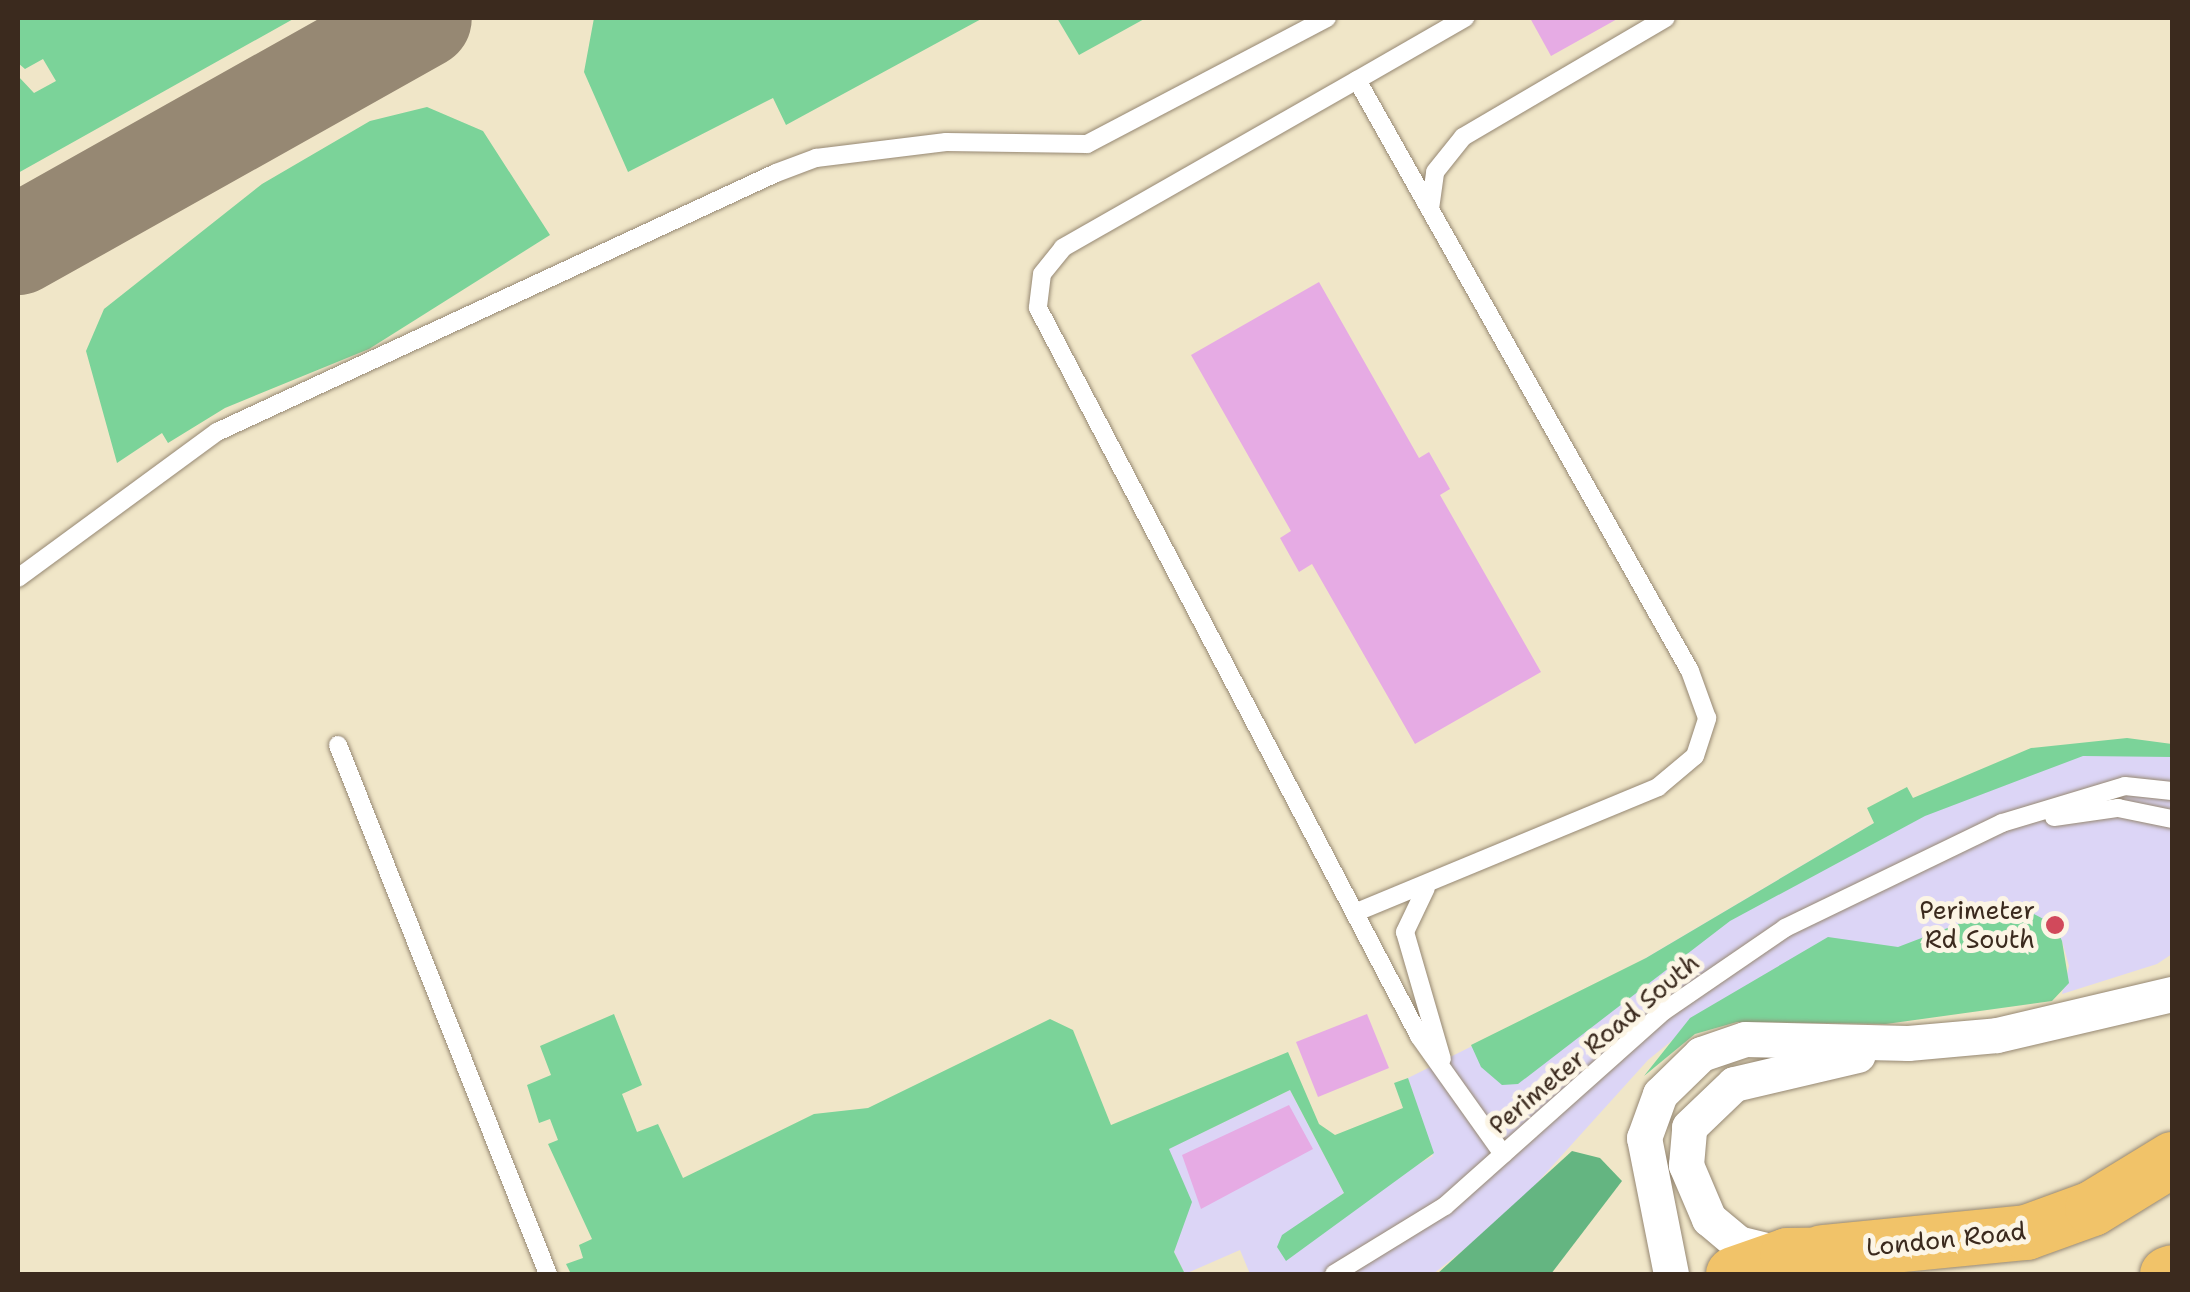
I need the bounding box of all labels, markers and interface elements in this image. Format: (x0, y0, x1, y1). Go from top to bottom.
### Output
place label: Perimeter Rd South (1919, 896, 2035, 955)
marker: Perimeter Rd South (2044, 914, 2066, 936)
street label: Perimeter Road South (1483, 947, 1705, 1141)
street label: London Road (1865, 1216, 2027, 1262)

